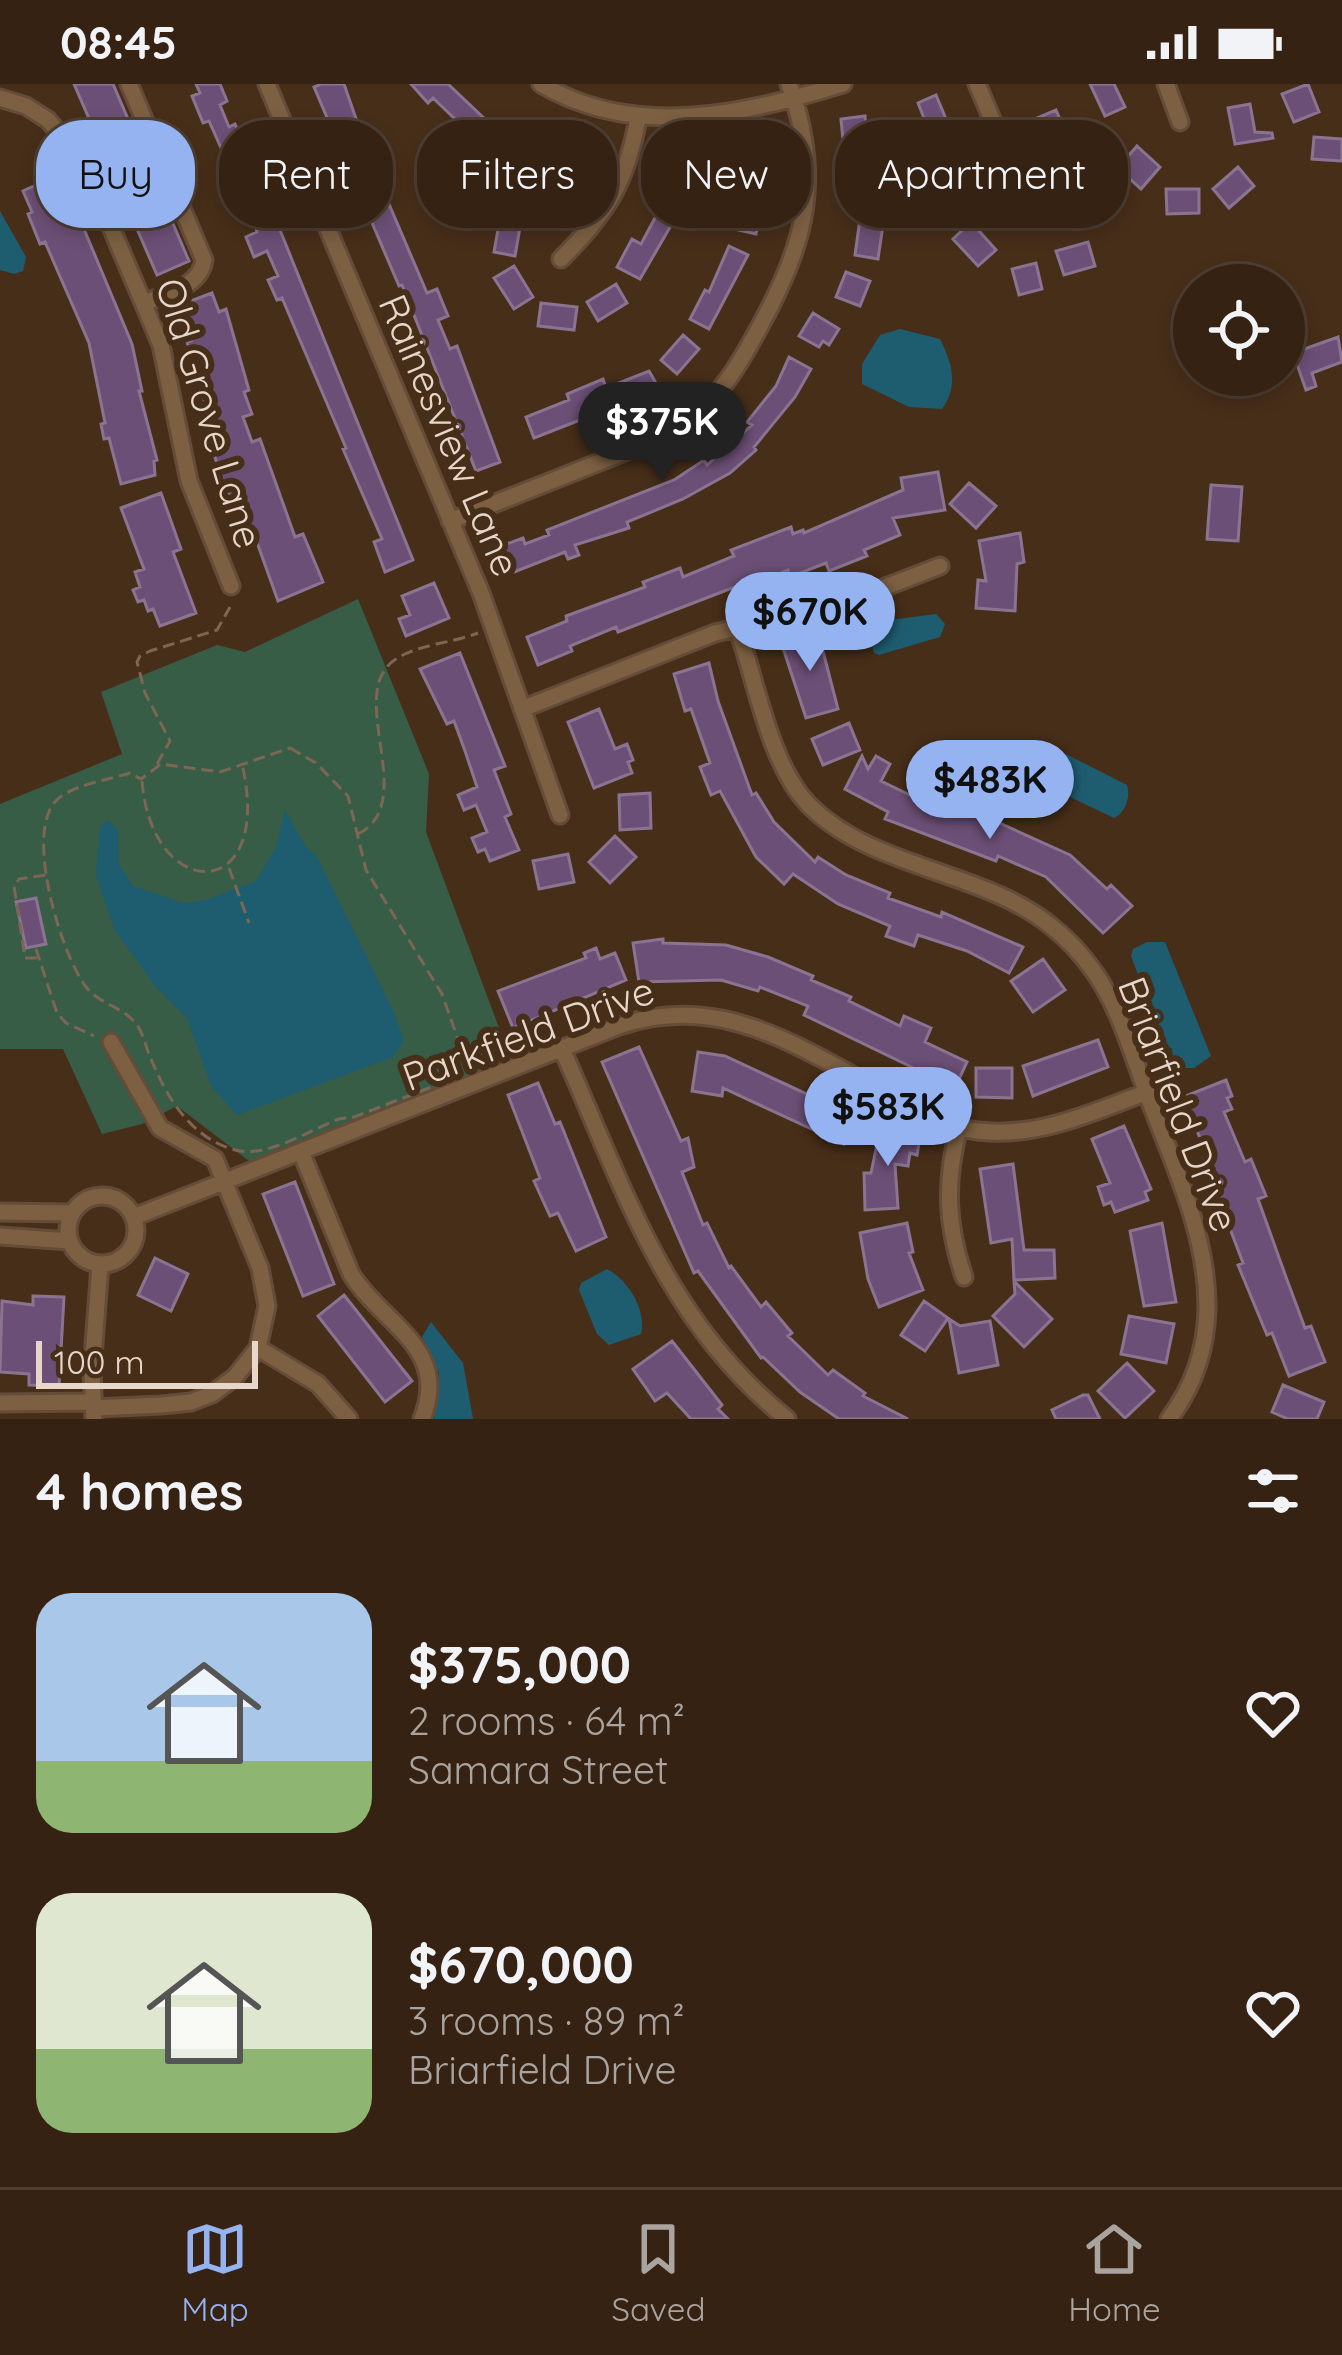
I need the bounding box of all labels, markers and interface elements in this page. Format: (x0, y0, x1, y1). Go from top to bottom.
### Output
text: 08:45 (60, 14, 177, 70)
chip: Buy (36, 120, 195, 228)
chip: Rent (219, 120, 393, 228)
chip: Filters (417, 120, 617, 228)
chip: New (641, 120, 811, 228)
chip: Apartment (835, 120, 1128, 228)
map controls (1173, 264, 1305, 396)
button: locate (1173, 264, 1305, 396)
street label: Old Grove Lane (146, 272, 274, 554)
street label: Rainesview Lane (369, 287, 531, 583)
pin: $375K (578, 382, 746, 484)
text: $375K (605, 396, 719, 445)
pin: $670K (726, 572, 894, 674)
text: $670K (752, 586, 868, 635)
pin: $483K (906, 740, 1074, 842)
text: $483K (933, 754, 1047, 803)
street label: Parkfield Drive (396, 965, 660, 1101)
street label: Briarfield Drive (1108, 970, 1250, 1238)
pin: $583K (804, 1067, 972, 1169)
text: $583K (831, 1081, 945, 1130)
scale bar (36, 1335, 258, 1388)
text: 100 m (54, 1341, 145, 1382)
icon: filters (1240, 1458, 1306, 1524)
text: 4 homes (36, 1459, 244, 1523)
text: $375,000 (408, 1632, 631, 1696)
icon: home (132, 1641, 276, 1785)
icon: heart (1240, 1680, 1306, 1746)
text: 2 rooms · 64 m² (408, 1696, 685, 1745)
text: Samara Street (408, 1745, 668, 1794)
text: $670,000 (408, 1932, 634, 1996)
icon: home (132, 1941, 276, 2085)
icon: heart (1240, 1980, 1306, 2046)
text: 3 rooms · 89 m² (408, 1996, 685, 2045)
text: Briarfield Drive (408, 2045, 677, 2094)
tab: Map (181, 2216, 249, 2329)
tab: Saved (611, 2216, 705, 2329)
tab: Home (1068, 2216, 1161, 2329)

